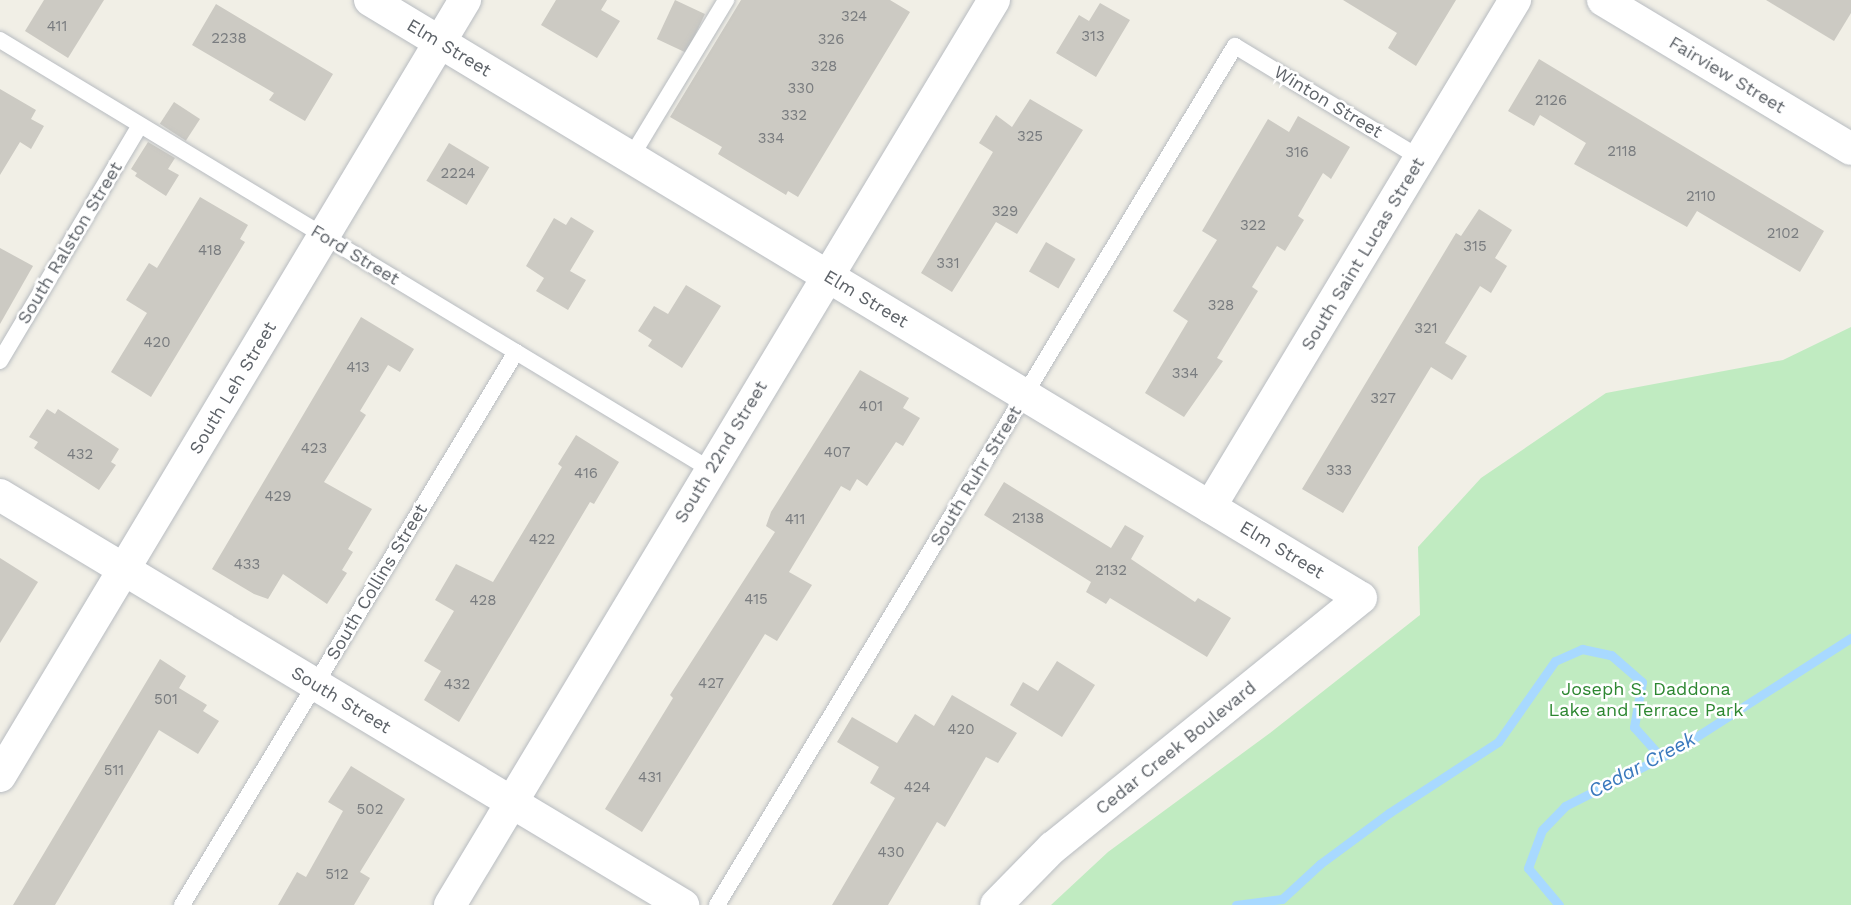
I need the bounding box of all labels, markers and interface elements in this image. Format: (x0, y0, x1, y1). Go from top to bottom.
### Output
house number: 324 (841, 8, 867, 26)
street label: Elm Street (403, 14, 495, 82)
house number: 411 (47, 18, 67, 36)
house number: 313 (1081, 28, 1105, 46)
house number: 2238 (211, 30, 247, 48)
house number: 326 (818, 31, 844, 49)
street label: Fairview Street (1665, 32, 1789, 118)
house number: 328 (811, 58, 837, 76)
street label: Winton Street (1270, 61, 1386, 143)
house number: 330 (788, 80, 814, 98)
house number: 2126 (1535, 92, 1567, 110)
house number: 332 (781, 107, 807, 125)
house number: 325 (1017, 128, 1043, 146)
house number: 334 (758, 130, 784, 148)
house number: 2118 (1607, 143, 1637, 161)
house number: 316 (1285, 144, 1309, 162)
street label: South Saint Lucas Street (1297, 154, 1429, 354)
street label: South Ralston Street (13, 158, 127, 328)
house number: 2224 (441, 165, 475, 183)
house number: 2110 (1686, 188, 1716, 206)
house number: 329 (992, 203, 1018, 221)
house number: 322 (1240, 217, 1266, 235)
street label: Ford Street (307, 220, 403, 290)
house number: 2102 (1767, 225, 1799, 243)
house number: 315 (1463, 238, 1487, 256)
house number: 418 (198, 242, 222, 260)
house number: 331 (936, 255, 960, 273)
street label: Elm Street (820, 265, 912, 333)
house number: 328 (1208, 297, 1234, 315)
street label: South Leh Street (185, 318, 281, 458)
house number: 321 (1414, 320, 1438, 338)
house number: 420 (143, 334, 171, 352)
house number: 413 (346, 359, 370, 377)
house number: 334 (1172, 365, 1198, 383)
street label: South 22nd Street (670, 377, 772, 527)
house number: 327 (1370, 390, 1396, 408)
house number: 401 (859, 398, 883, 416)
street label: South Ruhr Street (926, 402, 1026, 550)
house number: 423 (301, 440, 327, 458)
house number: 407 (824, 444, 850, 462)
house number: 432 (67, 446, 93, 464)
house number: 333 (1326, 462, 1352, 480)
house number: 416 (574, 465, 598, 483)
house number: 429 (264, 488, 292, 506)
street label: South Collins Street (322, 500, 432, 664)
house number: 2138 (1012, 510, 1044, 528)
house number: 411 (785, 511, 805, 529)
street label: Elm Street (1236, 516, 1328, 584)
house number: 422 (529, 531, 555, 549)
house number: 433 (234, 556, 260, 574)
house number: 2132 (1095, 562, 1127, 580)
house number: 415 (744, 591, 768, 609)
house number: 428 (469, 592, 497, 610)
street label: South Street (287, 662, 395, 738)
house number: 427 (698, 675, 724, 693)
house number: 432 (444, 676, 470, 694)
street label: Cedar Creek Boulevard (1091, 676, 1261, 820)
park label: Joseph S. Daddona Lake and Terrace Park (1548, 679, 1744, 722)
house number: 501 (154, 691, 178, 709)
house number: 420 (947, 721, 975, 739)
water label: Cedar Creek (1584, 727, 1700, 803)
house number: 511 (104, 762, 124, 780)
house number: 431 (638, 769, 662, 787)
house number: 424 (904, 779, 930, 797)
house number: 502 (357, 801, 383, 819)
house number: 430 (877, 844, 905, 862)
house number: 512 (325, 866, 349, 884)

